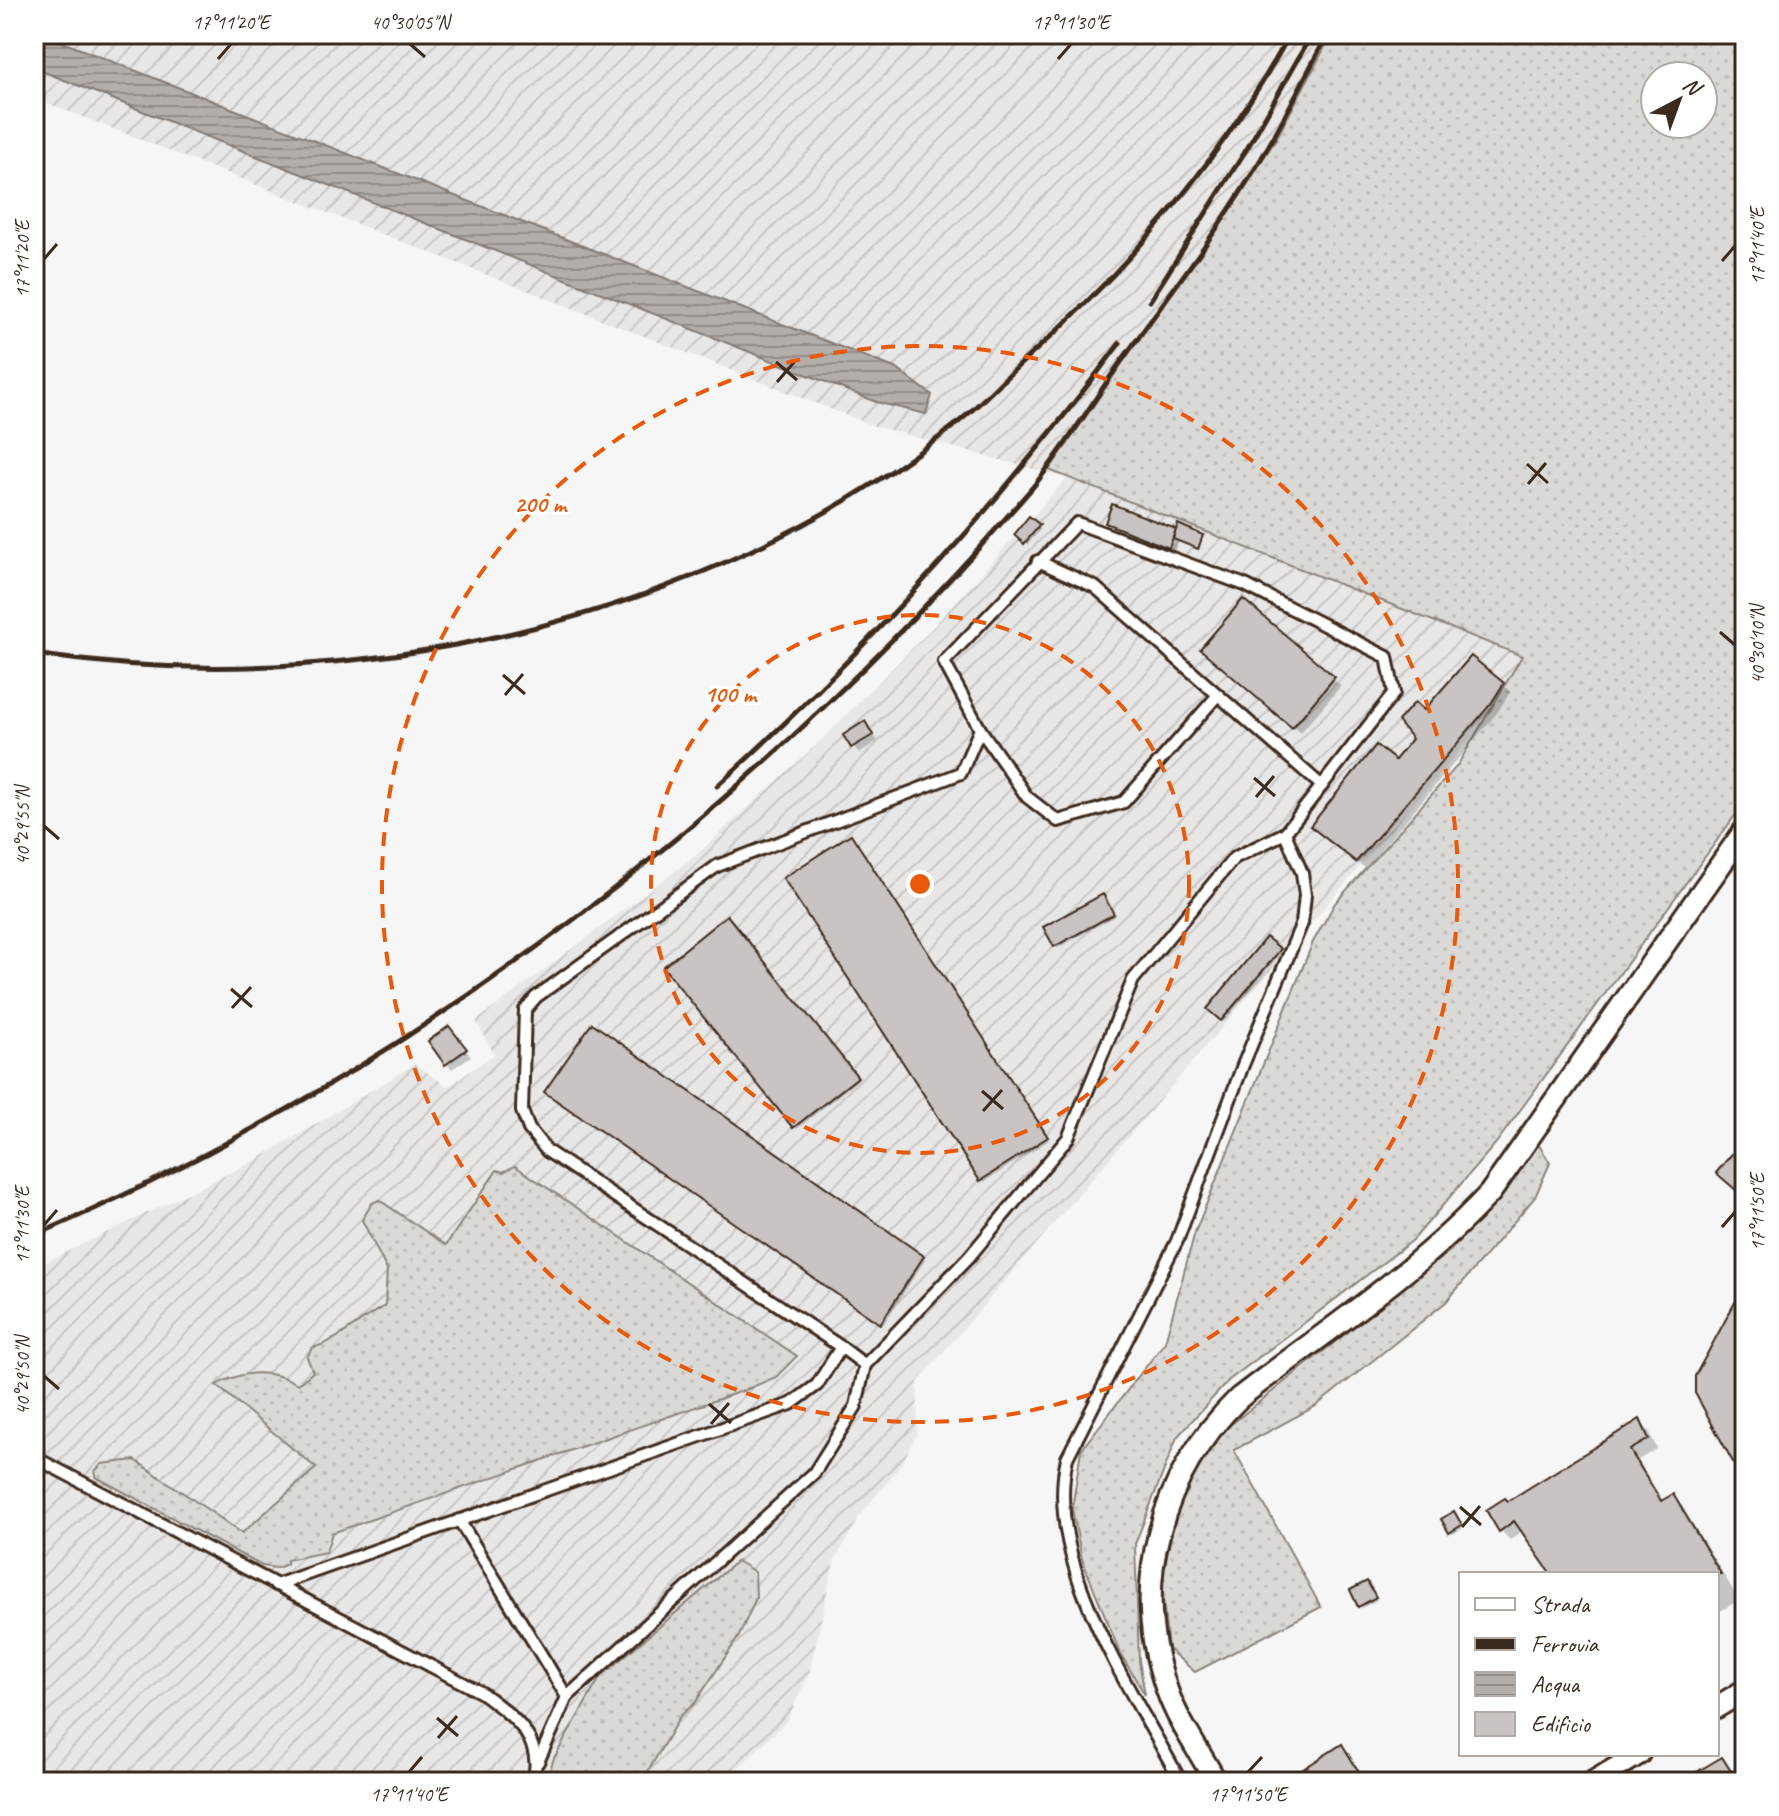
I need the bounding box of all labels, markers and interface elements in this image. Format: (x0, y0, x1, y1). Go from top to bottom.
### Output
text: 17°11'20"E (192, 10, 272, 35)
text: 40°30'05"N (371, 10, 452, 35)
text: 17°11'30"E (1032, 10, 1112, 35)
north arrow (1639, 60, 1719, 140)
text: N (1677, 71, 1708, 103)
text: 17°11'40"E (1745, 205, 1770, 285)
text: 17°11'20"E (10, 218, 35, 298)
text: 200 m (514, 489, 568, 519)
text: 40°30'10"N (1745, 603, 1770, 684)
text: 100 m (704, 679, 758, 709)
text: 40°29'55"N (10, 784, 35, 865)
centre of rings (906, 870, 934, 898)
text: 17°11'50"E (1745, 1171, 1770, 1251)
text: 17°11'30"E (10, 1184, 35, 1264)
text: 40°29'50"N (10, 1334, 35, 1415)
legend (1459, 1572, 1719, 1756)
text: Strada (1531, 1589, 1591, 1619)
text: Ferrovia (1531, 1629, 1600, 1659)
text: Acqua (1531, 1669, 1580, 1699)
text: Edificio (1531, 1709, 1592, 1739)
text: 17°11'40"E (370, 1782, 450, 1807)
text: 17°11'50"E (1209, 1782, 1289, 1807)

